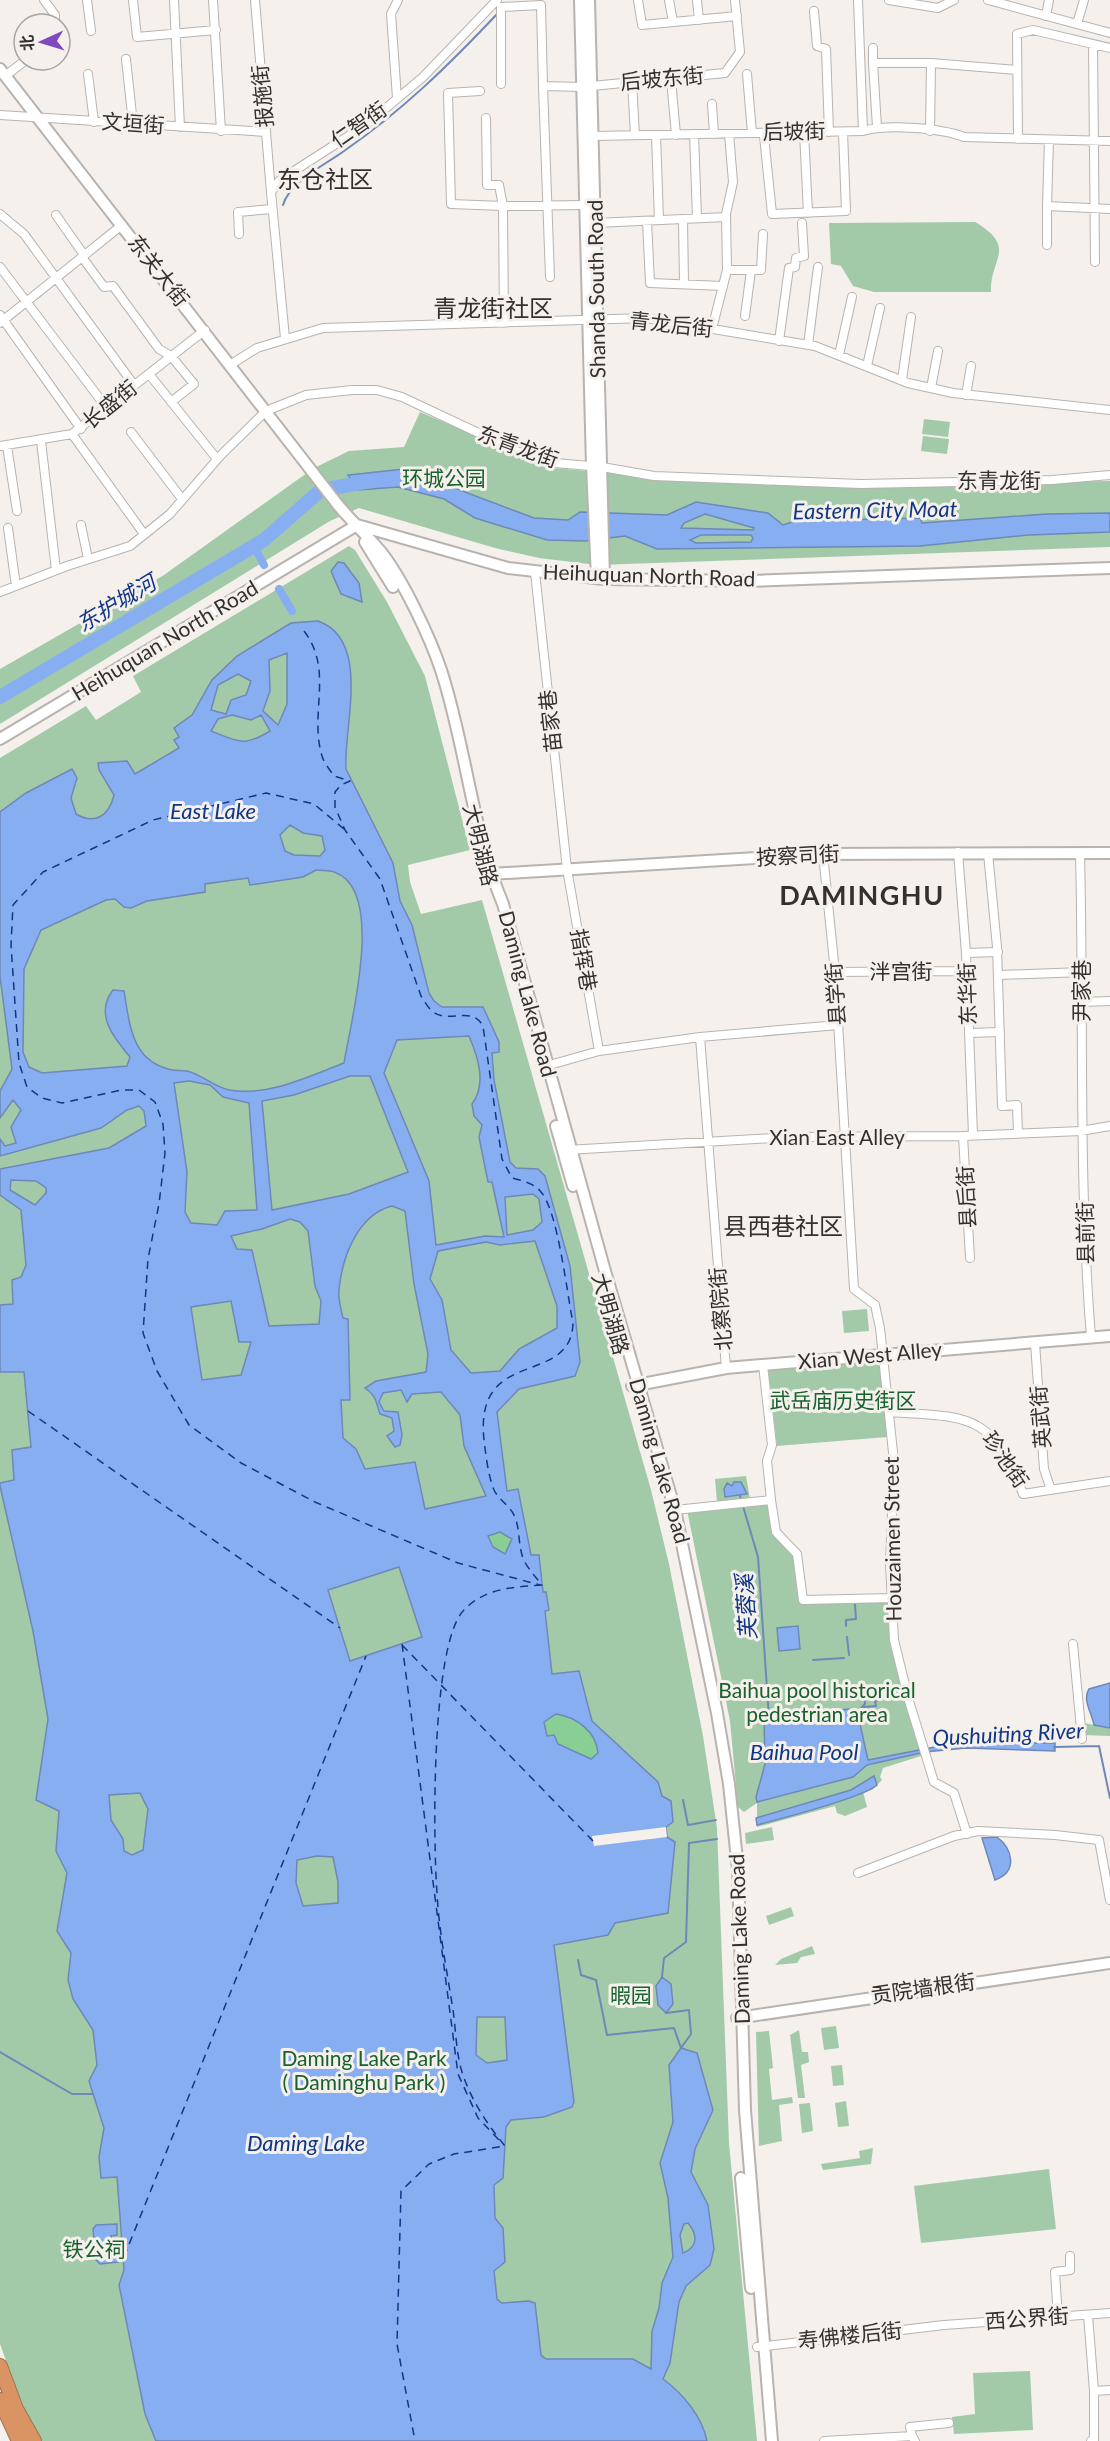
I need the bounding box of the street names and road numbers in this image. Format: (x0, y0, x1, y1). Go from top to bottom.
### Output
street label: 后坡东街 (619, 61, 705, 94)
street label: 报施街 (246, 64, 277, 129)
street label: 仁智街 (325, 95, 391, 152)
street label: 文垣街 (101, 108, 165, 137)
street label: 后坡街 (762, 117, 826, 144)
street label: Shanda South Road (581, 199, 610, 379)
street label: 东关大街 (123, 229, 195, 311)
street label: 青龙后街 (628, 307, 714, 340)
street label: 长盛街 (77, 374, 141, 433)
street label: 东青龙街 (475, 419, 562, 472)
street label: 东青龙街 (957, 467, 1041, 492)
street label: Heihuquan North Road (542, 558, 756, 591)
street label: Heihuquan North Road (67, 574, 262, 705)
street label: 苗家巷 (534, 689, 565, 754)
street label: 大明湖路 (459, 801, 504, 888)
street label: 按察司街 (755, 840, 841, 869)
street label: Daming Lake Road (494, 908, 563, 1079)
street label: 指挥巷 (567, 927, 602, 993)
street label: 泮宫街 (870, 958, 933, 983)
street label: 尹家巷 (1068, 960, 1093, 1023)
street label: 县学街 (820, 962, 849, 1026)
street label: 东华街 (953, 962, 980, 1026)
street label: Xian East Alley (769, 1124, 905, 1149)
street label: 县后街 (951, 1165, 980, 1229)
street label: 县前街 (1071, 1201, 1098, 1265)
street label: 北察院街 (703, 1266, 736, 1352)
street label: 大明湖路 (588, 1270, 635, 1357)
street label: Xian West Alley (797, 1336, 943, 1373)
street label: Daming Lake Road (625, 1375, 696, 1546)
street label: 英武街 (1025, 1385, 1054, 1449)
street label: 珍池街 (978, 1426, 1035, 1492)
street label: Houzaimen Street (878, 1456, 905, 1622)
street label: Daming Lake Road (723, 1853, 754, 2025)
street label: 贡院墙根街 (869, 1968, 977, 2007)
street label: 西公界街 (984, 2302, 1070, 2333)
street label: 寿佛楼后街 (796, 2317, 903, 2352)

